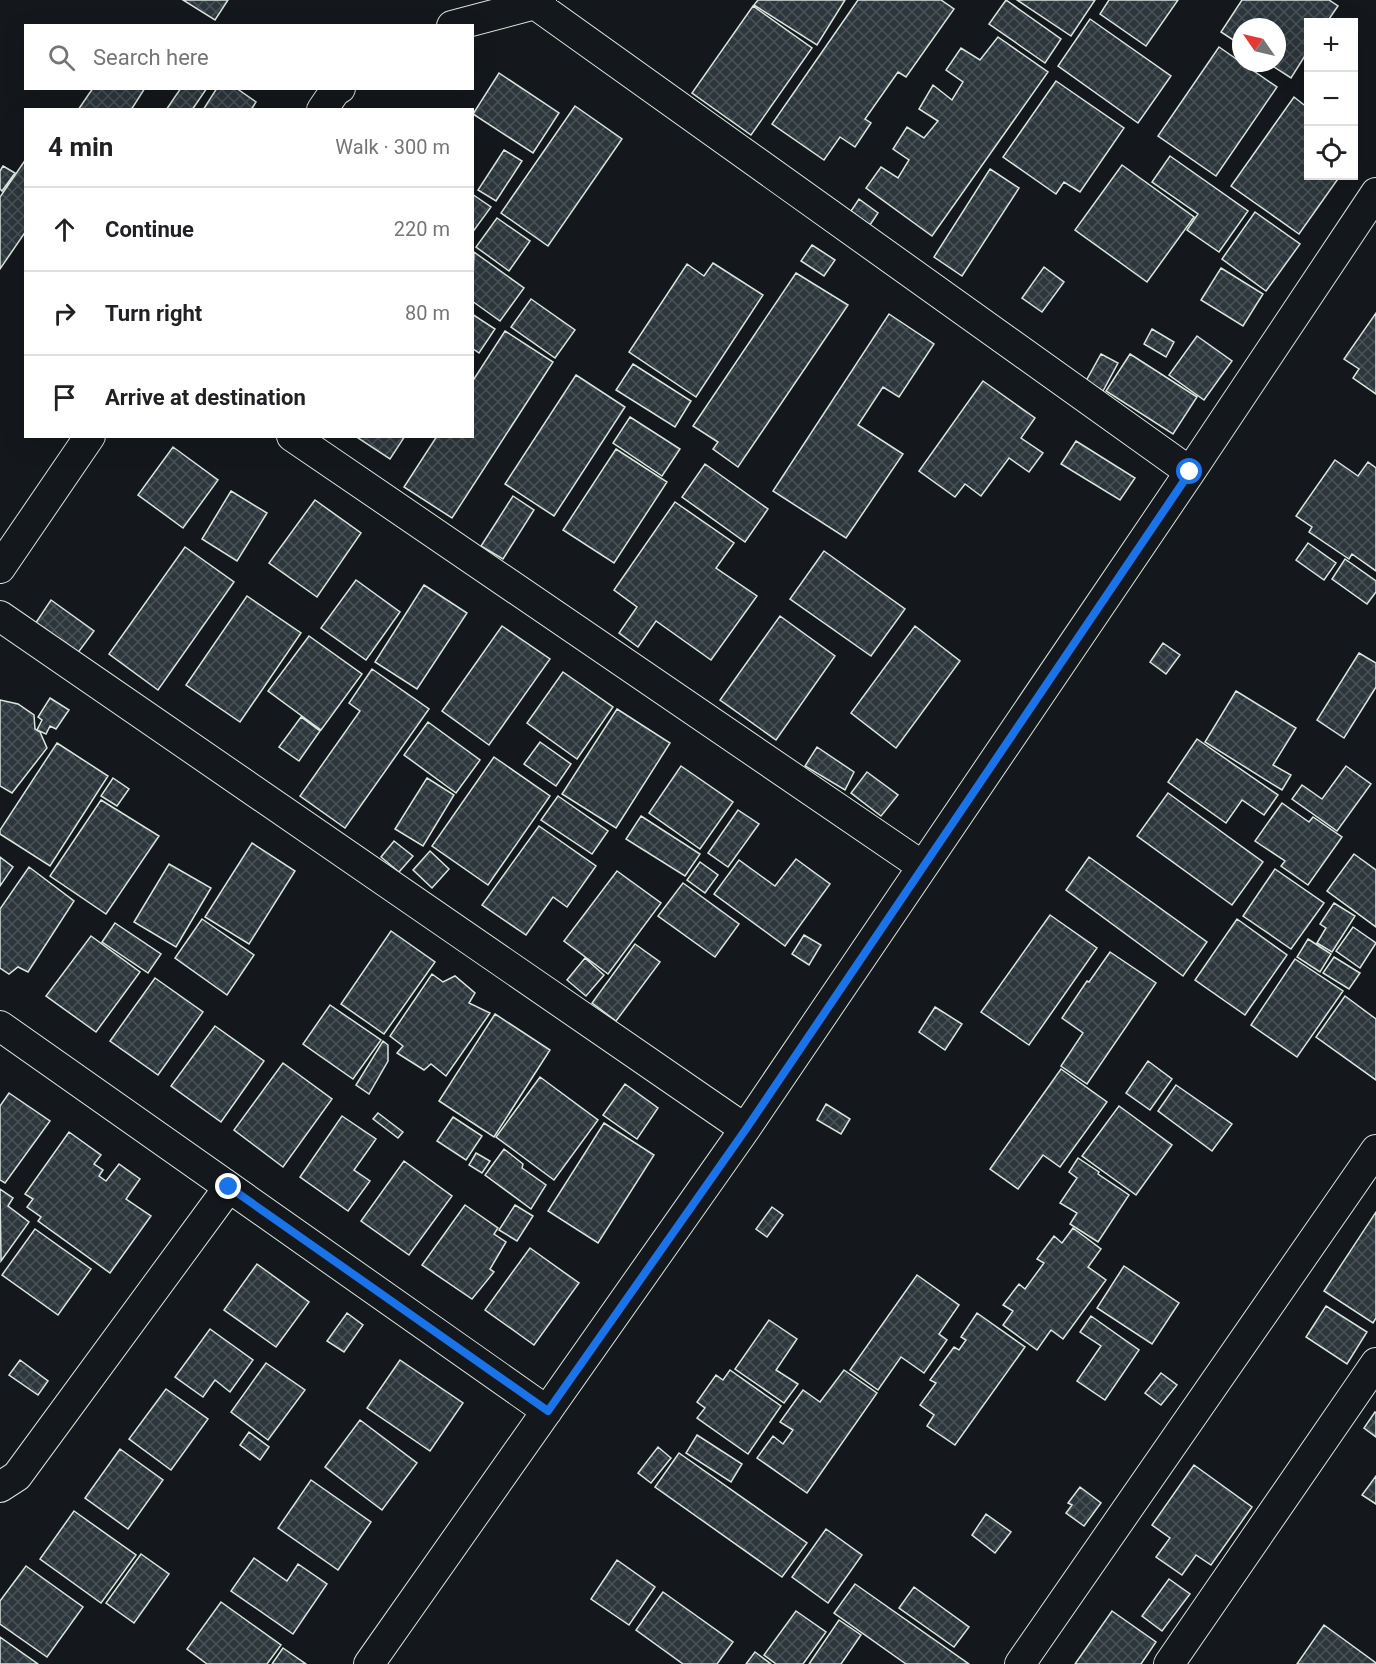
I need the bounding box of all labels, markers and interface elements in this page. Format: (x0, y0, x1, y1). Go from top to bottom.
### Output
north arrow (1232, 18, 1286, 72)
map controls (1304, 18, 1358, 180)
button: + (1304, 18, 1358, 72)
search box (24, 24, 474, 90)
icon: search (45, 41, 78, 74)
text: Search here (93, 45, 209, 70)
button: − (1304, 72, 1358, 126)
button: locate (1304, 126, 1358, 180)
text: 4 min (48, 132, 113, 162)
text: Walk · 300 m (335, 135, 450, 159)
icon: ahead (48, 213, 81, 246)
text: Continue (105, 217, 194, 242)
text: 220 m (394, 217, 450, 241)
icon: right (48, 297, 81, 330)
text: Turn right (105, 301, 202, 326)
text: 80 m (405, 301, 450, 325)
icon: arrive (48, 381, 81, 414)
text: Arrive at destination (105, 385, 306, 410)
route start (1176, 458, 1202, 484)
route end (215, 1173, 241, 1199)

